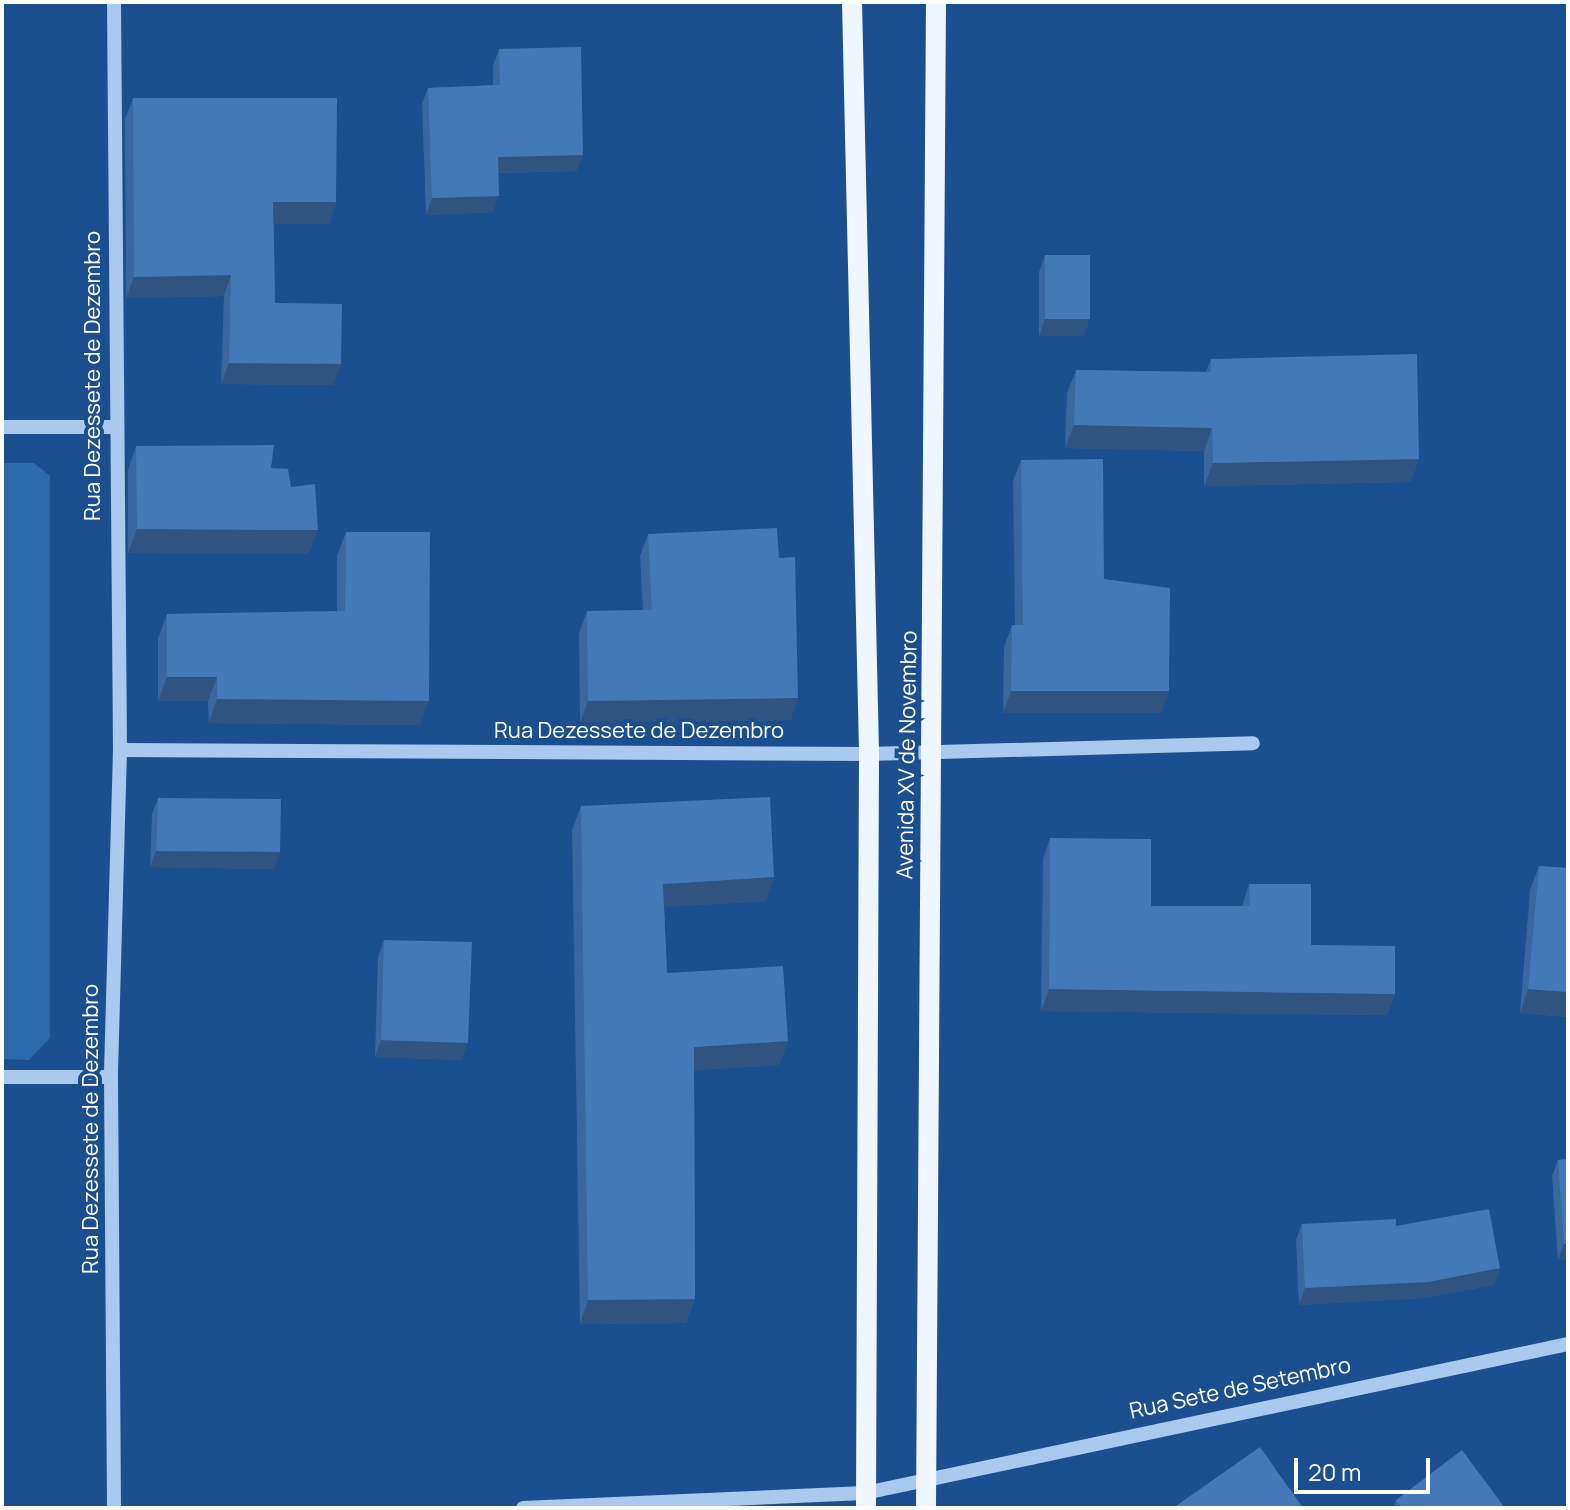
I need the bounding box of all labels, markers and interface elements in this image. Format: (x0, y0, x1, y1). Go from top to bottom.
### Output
street label: Rua Dezessete de Dezembro (80, 231, 106, 521)
street label: Avenida XV de Novembro (892, 630, 922, 880)
street label: Rua Dezessete de Dezembro (494, 718, 784, 744)
street label: Rua Dezessete de Dezembro (78, 984, 104, 1274)
street label: Rua Sete de Setembro (1127, 1352, 1353, 1424)
scale bar (1298, 1442, 1434, 1492)
text: 20 m (1308, 1455, 1361, 1488)

